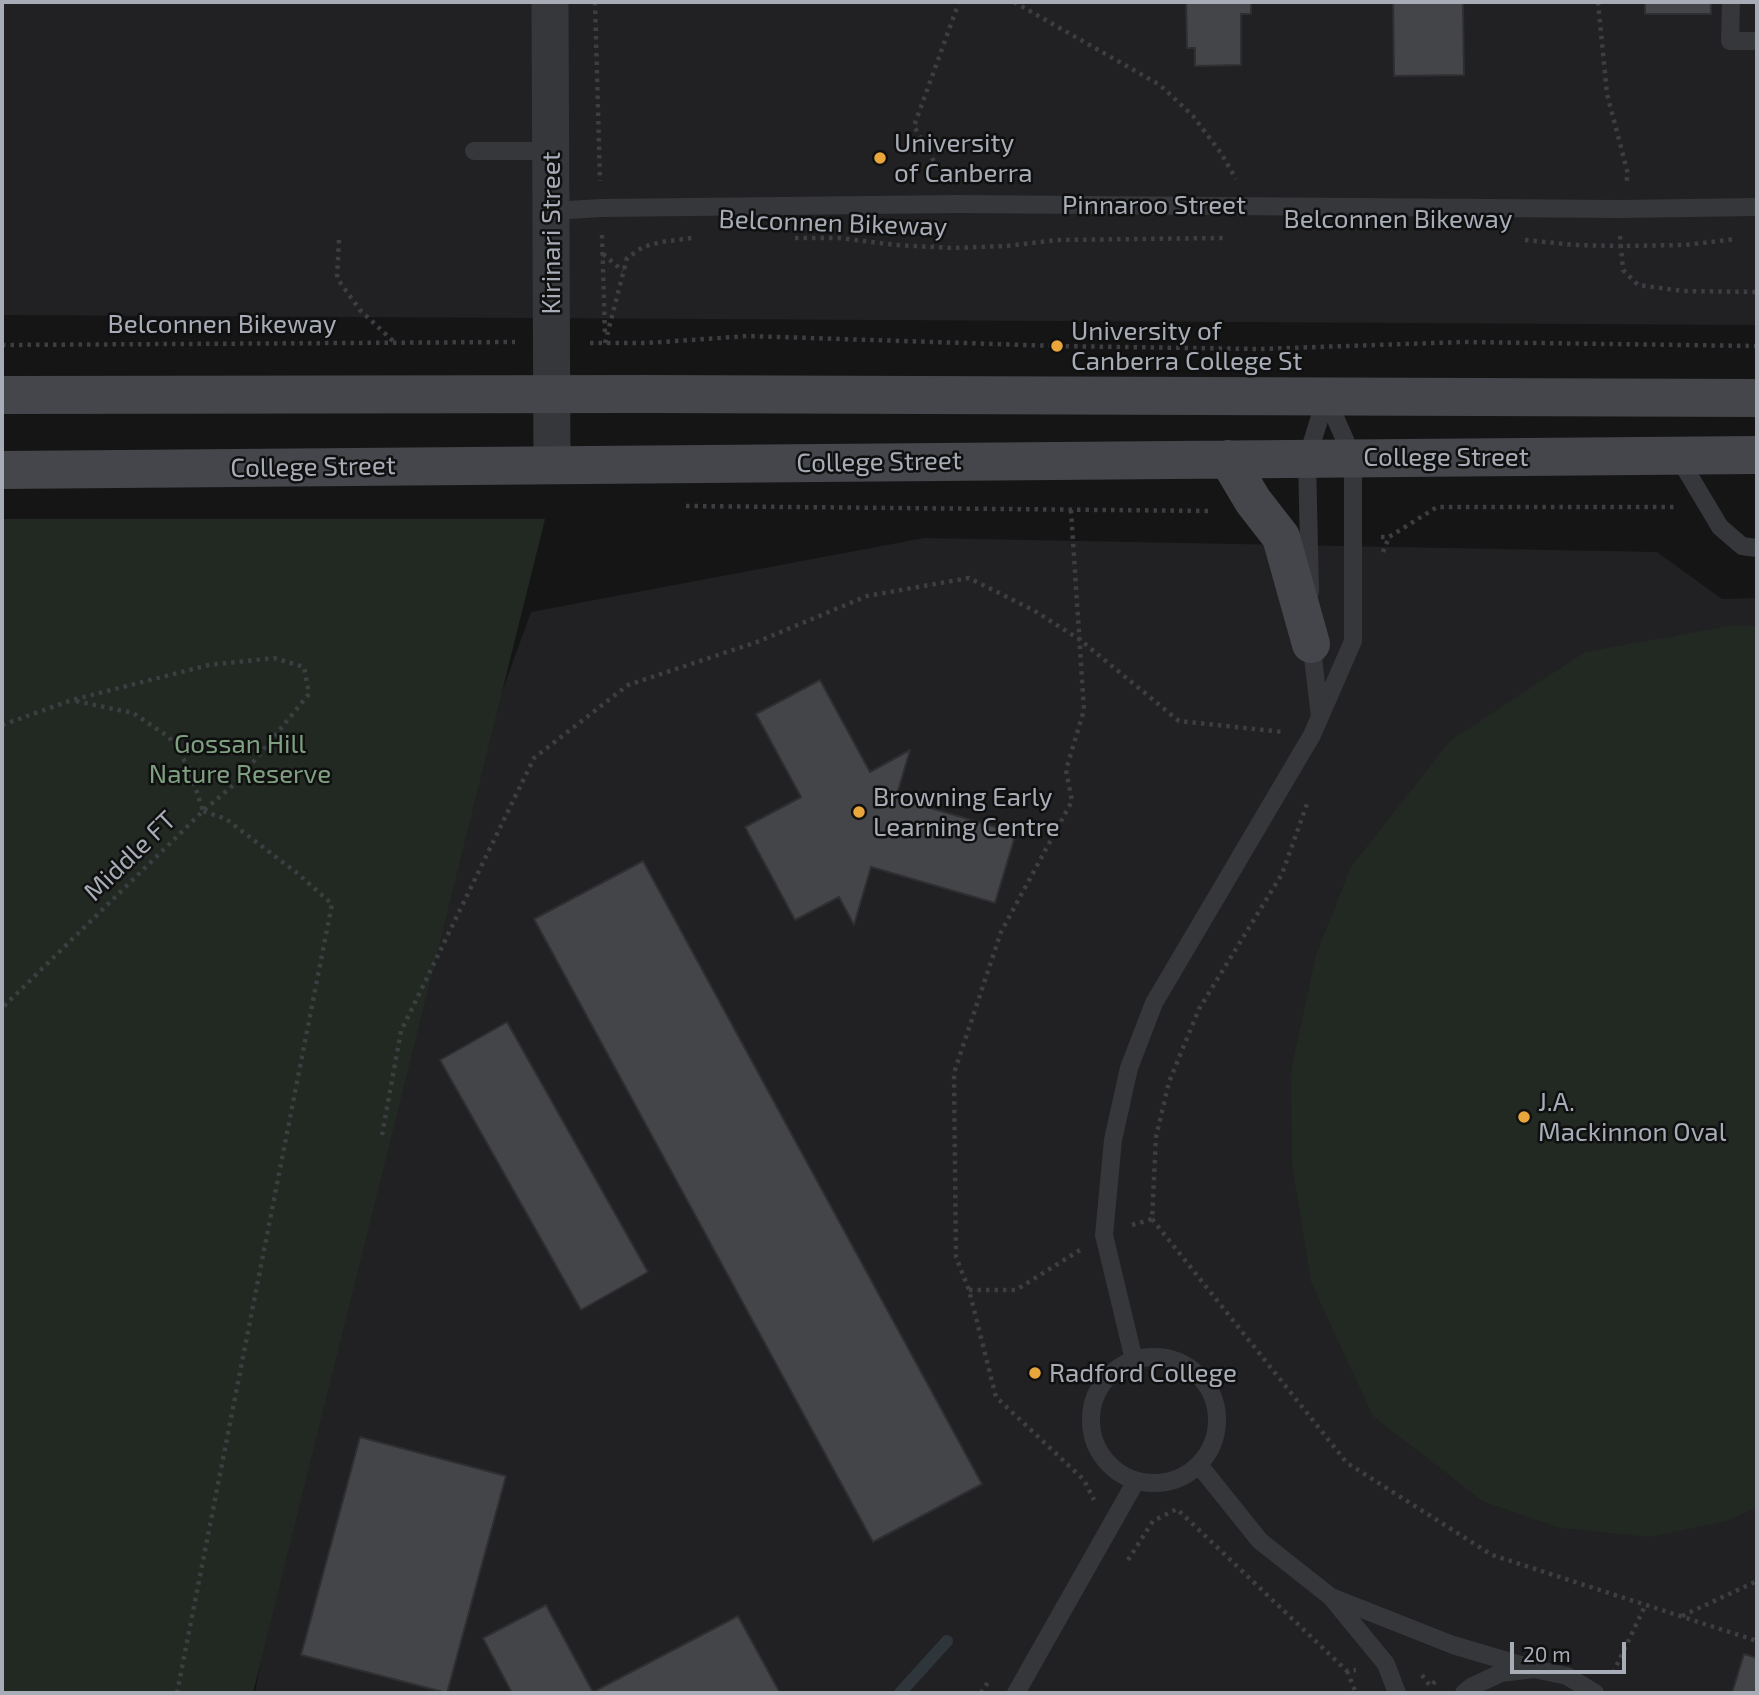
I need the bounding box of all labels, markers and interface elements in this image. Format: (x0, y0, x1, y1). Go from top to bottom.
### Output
place label: University of Canberra (894, 127, 1033, 188)
marker: University of Canberra (872, 150, 888, 166)
street label: Kirinari Street (535, 152, 567, 314)
street label: Pinnaroo Street (1062, 189, 1246, 221)
street label: Belconnen Bikeway (718, 203, 948, 243)
street label: Belconnen Bikeway (1284, 203, 1512, 235)
street label: Belconnen Bikeway (108, 308, 336, 340)
place label: University of Canberra College St (1071, 315, 1302, 376)
marker: University of Canberra College St (1049, 338, 1065, 354)
street label: College Street (1363, 441, 1529, 473)
street label: College Street (796, 445, 962, 479)
street label: College Street (230, 450, 396, 484)
park label: Gossan Hill Nature Reserve (149, 728, 331, 790)
place label: Browning Early Learning Centre (873, 781, 1060, 842)
marker: Browning Early Learning Centre (851, 804, 867, 820)
street label: Middle FT (78, 805, 182, 907)
place label: J.A. Mackinnon Oval (1538, 1086, 1726, 1148)
marker: J.A. Mackinnon Oval (1516, 1109, 1532, 1125)
place label: Radford College (1049, 1357, 1237, 1389)
marker: Radford College (1027, 1365, 1043, 1381)
scale bar (1514, 1628, 1630, 1672)
text: 20 m (1523, 1641, 1571, 1666)

